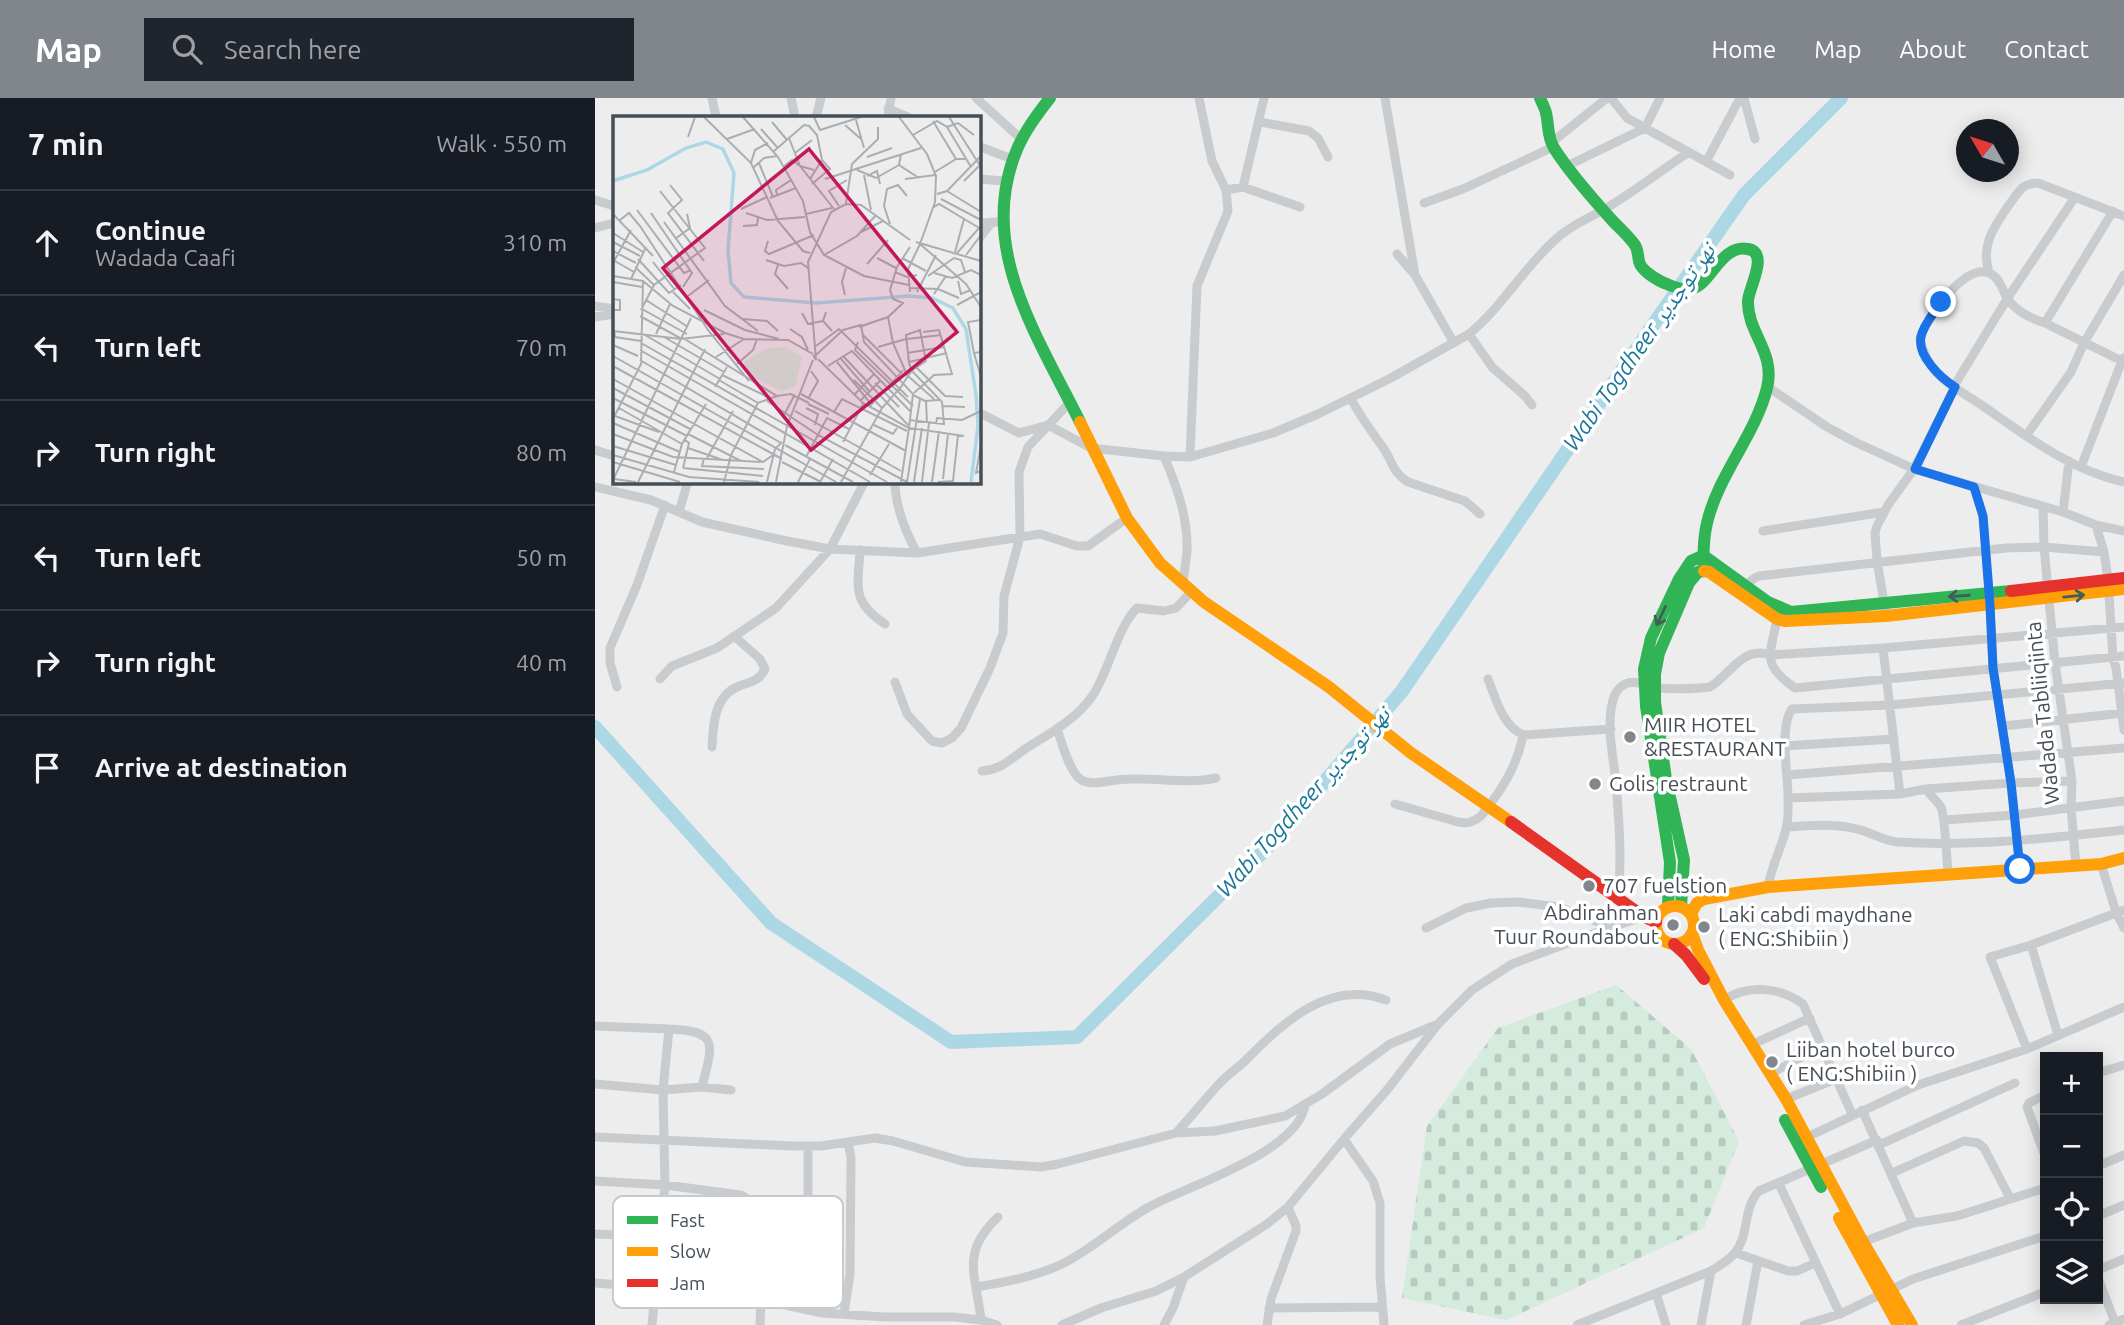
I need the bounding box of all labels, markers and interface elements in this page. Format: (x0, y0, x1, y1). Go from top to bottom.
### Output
search box (144, 18, 634, 81)
icon: search (168, 30, 206, 68)
text: Map (35, 31, 102, 68)
text: Search here (224, 35, 362, 64)
text: Home (1711, 36, 1776, 63)
text: Map (1814, 36, 1861, 63)
text: About (1899, 36, 1966, 63)
text: Contact (2004, 36, 2089, 63)
inset map (613, 116, 980, 483)
north arrow (1956, 119, 2019, 182)
text: 7 min (28, 127, 104, 161)
text: Walk · 550 m (436, 131, 567, 156)
text: Continue (95, 216, 206, 245)
icon: ahead (28, 224, 66, 262)
text: 310 m (503, 230, 567, 255)
water label: Wabi Togdheer نهر توجدير (1558, 236, 1722, 455)
text: Wadada Caafi (95, 245, 236, 270)
route end (1925, 286, 1956, 317)
icon: left (28, 329, 66, 367)
text: Turn left (95, 333, 201, 362)
text: 70 m (516, 335, 567, 360)
icon: right (28, 434, 66, 472)
text: Turn right (95, 438, 216, 467)
text: 80 m (516, 440, 567, 465)
icon: left (28, 539, 66, 577)
text: Turn left (95, 543, 201, 572)
text: 50 m (516, 545, 567, 570)
one-way arrow (2062, 589, 2085, 602)
one-way arrow (1948, 590, 1971, 603)
one-way arrow (1653, 606, 1666, 627)
street label: Wadada Tabliiqiinta (2020, 620, 2064, 806)
icon: right (28, 644, 66, 682)
text: Turn right (95, 648, 216, 677)
text: 40 m (516, 650, 567, 675)
water label: Wabi Togdheer نهر توجدير (1211, 700, 1397, 902)
place label: MIIR HOTEL &RESTAURANT (1644, 712, 1786, 760)
marker: MIIR HOTEL &RESTAURANT (1622, 729, 1638, 745)
icon: arrive (28, 749, 66, 787)
text: Arrive at destination (95, 753, 348, 782)
place label: Golis restraunt (1609, 771, 1748, 795)
marker: Golis restraunt (1587, 776, 1603, 792)
route start (2004, 853, 2035, 884)
place label: 707 fuelstion (1603, 873, 1727, 897)
marker: 707 fuelstion (1581, 878, 1597, 894)
place label: Abdirahman Tuur Roundabout (1494, 900, 1659, 948)
place label: Laki cabdi maydhane ( ENG:Shibiin ) (1718, 902, 1913, 950)
marker: Abdirahman Tuur Roundabout (1665, 917, 1681, 933)
marker: Laki cabdi maydhane ( ENG:Shibiin ) (1696, 919, 1712, 935)
place label: Liiban hotel burco ( ENG:Shibiin ) (1786, 1037, 1955, 1085)
map controls (2040, 1052, 2103, 1304)
button: + (2040, 1052, 2103, 1115)
marker: Liiban hotel burco ( ENG:Shibiin ) (1764, 1054, 1780, 1070)
button: − (2040, 1115, 2103, 1178)
button: locate (2040, 1178, 2103, 1241)
legend (613, 1196, 843, 1308)
text: Fast (670, 1209, 705, 1231)
text: Slow (670, 1240, 711, 1262)
button: layers (2040, 1241, 2103, 1304)
text: Jam (670, 1272, 706, 1294)

